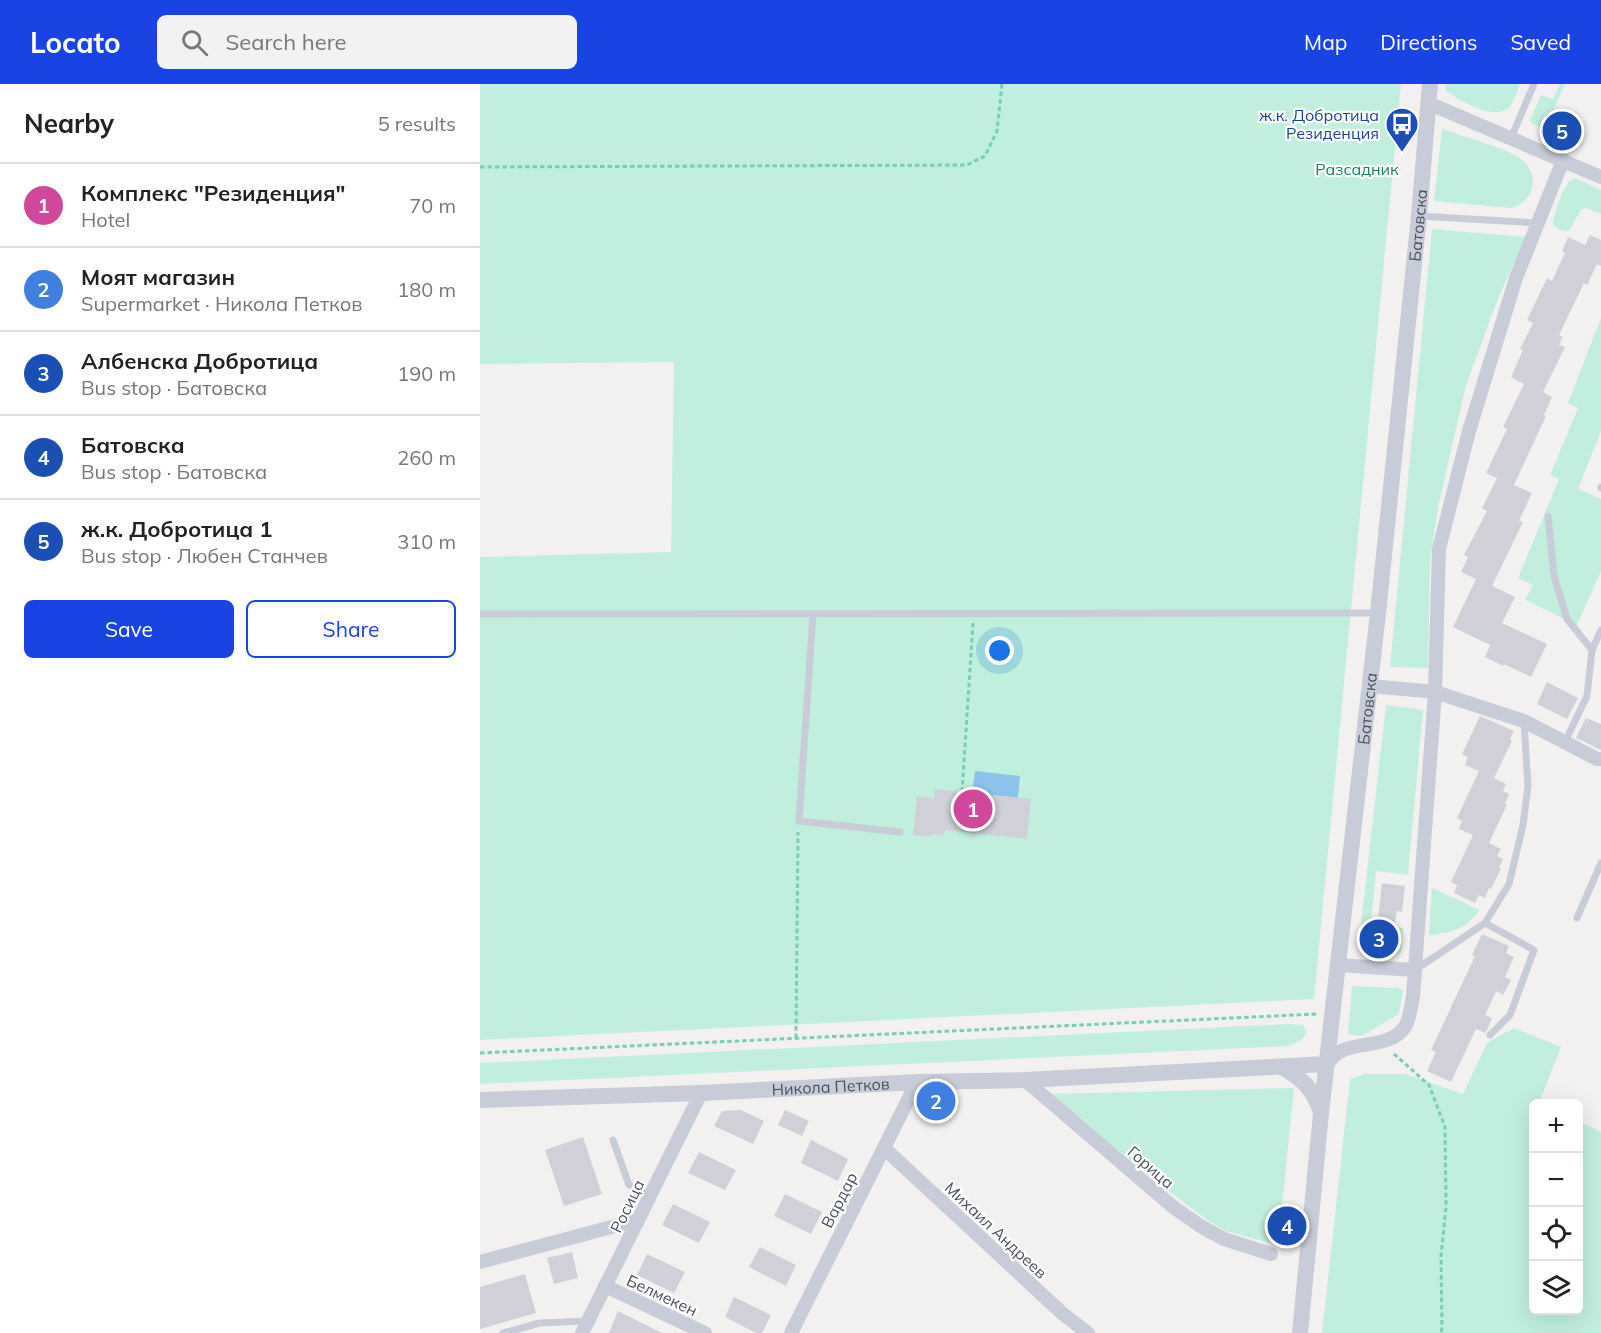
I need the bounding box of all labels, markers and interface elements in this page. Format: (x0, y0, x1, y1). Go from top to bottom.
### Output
search box (157, 15, 577, 69)
text: Locato (30, 25, 121, 60)
icon: search (178, 26, 211, 59)
text: Search here (226, 28, 346, 56)
text: Map (1304, 29, 1347, 55)
text: Directions (1380, 29, 1477, 55)
text: Saved (1510, 29, 1571, 55)
place label: ж.к. Добротица Резиденция (1259, 105, 1379, 143)
bus stop icon: ж.к. Добротица Резиденция (1384, 106, 1420, 153)
text: Nearby (24, 107, 114, 140)
pin: 5 (1542, 108, 1582, 154)
text: 5 results (378, 111, 456, 136)
park label: Разсадник (1315, 159, 1399, 179)
text: Комплекс "Резиденция" (81, 179, 345, 207)
street label: Батовска (1404, 188, 1431, 262)
text: 1 (38, 193, 50, 218)
text: 70 m (409, 193, 456, 218)
text: Hotel (81, 207, 130, 232)
text: Моят магазин (81, 263, 235, 291)
text: 2 (38, 277, 50, 302)
text: 180 m (397, 277, 456, 302)
text: Supermarket · Никола Петков (81, 291, 363, 316)
text: Албенска Добротица (81, 347, 318, 375)
text: 3 (38, 361, 50, 386)
text: 190 m (397, 361, 456, 386)
text: Bus stop · Батовска (81, 375, 267, 400)
text: Батовска (81, 431, 185, 459)
text: 4 (38, 445, 50, 470)
text: 260 m (397, 445, 456, 470)
text: Bus stop · Батовска (81, 459, 267, 484)
text: ж.к. Добротица 1 (81, 515, 273, 543)
text: 5 (38, 529, 50, 554)
text: 310 m (397, 529, 456, 554)
text: Bus stop · Любен Станчев (81, 543, 328, 568)
button: Save (24, 600, 234, 658)
button: Share (246, 600, 456, 658)
your location (985, 636, 1014, 665)
street label: Батовска (1353, 671, 1381, 746)
pin: 1 (954, 786, 992, 832)
pin: 3 (1360, 916, 1398, 962)
street label: Никола Петков (771, 1073, 890, 1099)
pin: 2 (916, 1078, 956, 1124)
map controls (1529, 1099, 1583, 1315)
button: + (1529, 1099, 1583, 1153)
street label: Горица (1124, 1141, 1178, 1193)
button: − (1529, 1153, 1583, 1207)
street label: Вардар (817, 1169, 861, 1231)
street label: Росица (606, 1176, 648, 1236)
street label: Михаил Андреев (941, 1178, 1051, 1282)
pin: 4 (1268, 1204, 1306, 1248)
button: locate (1529, 1207, 1583, 1261)
button: layers (1529, 1261, 1583, 1315)
street label: Белмекен (623, 1270, 701, 1320)

